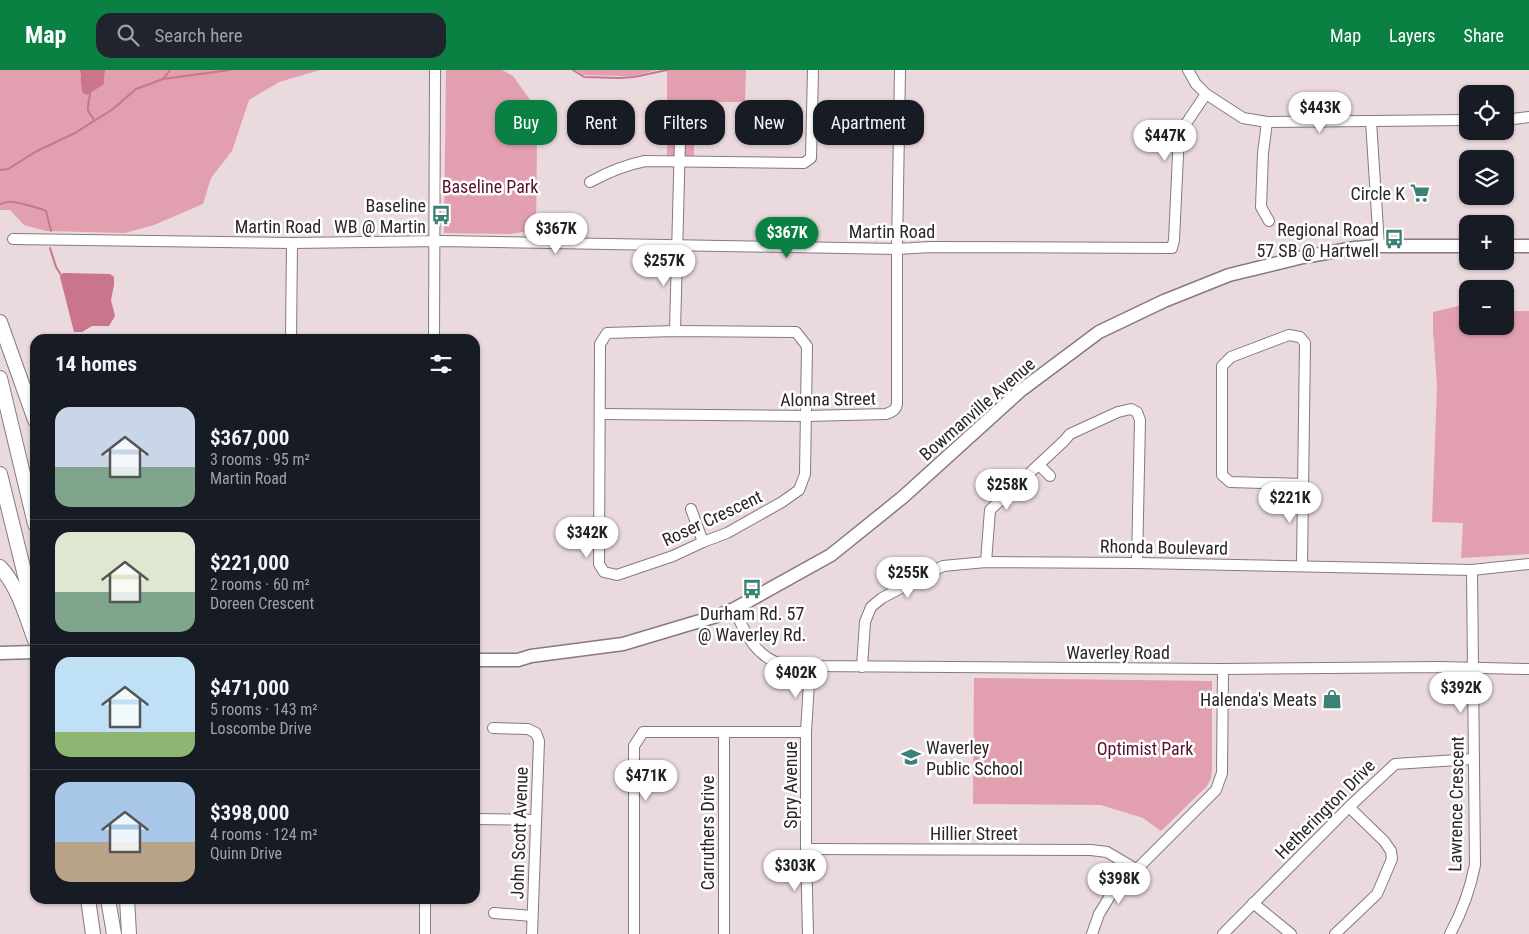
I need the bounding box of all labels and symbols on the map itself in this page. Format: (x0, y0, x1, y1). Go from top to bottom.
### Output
pin: $443K (1285, 92, 1355, 134)
pin: $447K (1130, 119, 1200, 162)
park label: Baseline Park (442, 176, 538, 197)
supermarket icon: Circle K (1409, 182, 1431, 204)
place label: Circle K (1351, 183, 1405, 204)
place label: Baseline WB @ Martin (334, 195, 426, 237)
bus stop icon: Baseline WB @ Martin (430, 204, 452, 226)
pin: $367K (521, 212, 591, 255)
street label: Martin Road (235, 216, 321, 237)
pin: $367K (752, 216, 822, 259)
place label: Regional Road 57 SB @ Hartwell (1256, 219, 1379, 261)
street label: Martin Road (849, 221, 935, 242)
bus stop icon: Regional Road 57 SB @ Hartwell (1383, 228, 1405, 250)
pin: $257K (629, 244, 699, 287)
street label: Bowmanville Avenue (915, 353, 1039, 465)
street label: Alonna Street (780, 388, 876, 410)
pin: $258K (972, 468, 1042, 511)
pin: $221K (1255, 482, 1325, 524)
street label: Roser Crescent (659, 486, 765, 550)
pin: $342K (552, 516, 622, 559)
street label: Rhonda Boulevard (1100, 535, 1228, 559)
pin: $255K (873, 556, 943, 599)
bus stop icon: Durham Rd. 57 @ Waverley Rd. (741, 578, 763, 600)
place label: Durham Rd. 57 @ Waverley Rd. (698, 603, 806, 645)
street label: Waverley Road (1066, 642, 1170, 663)
pin: $402K (761, 656, 831, 699)
pin: $392K (1426, 672, 1496, 714)
shop icon: Halenda's Meats (1321, 688, 1343, 710)
place label: Halenda's Meats (1200, 689, 1317, 710)
street label: Lawrence Crescent (1444, 736, 1468, 872)
place label: Waverley Public School (926, 737, 1023, 779)
park label: Optimist Park (1097, 738, 1193, 759)
street label: Spry Avenue (780, 741, 801, 829)
school or university icon: Waverley Public School (900, 746, 922, 768)
street label: Hetherington Drive (1271, 755, 1379, 863)
pin: $471K (611, 760, 681, 802)
street label: John Scott Avenue (506, 766, 532, 900)
street label: Carruthers Drive (697, 776, 718, 890)
street label: Hillier Street (930, 823, 1018, 844)
pin: $303K (760, 850, 830, 892)
pin: $398K (1084, 862, 1154, 905)

